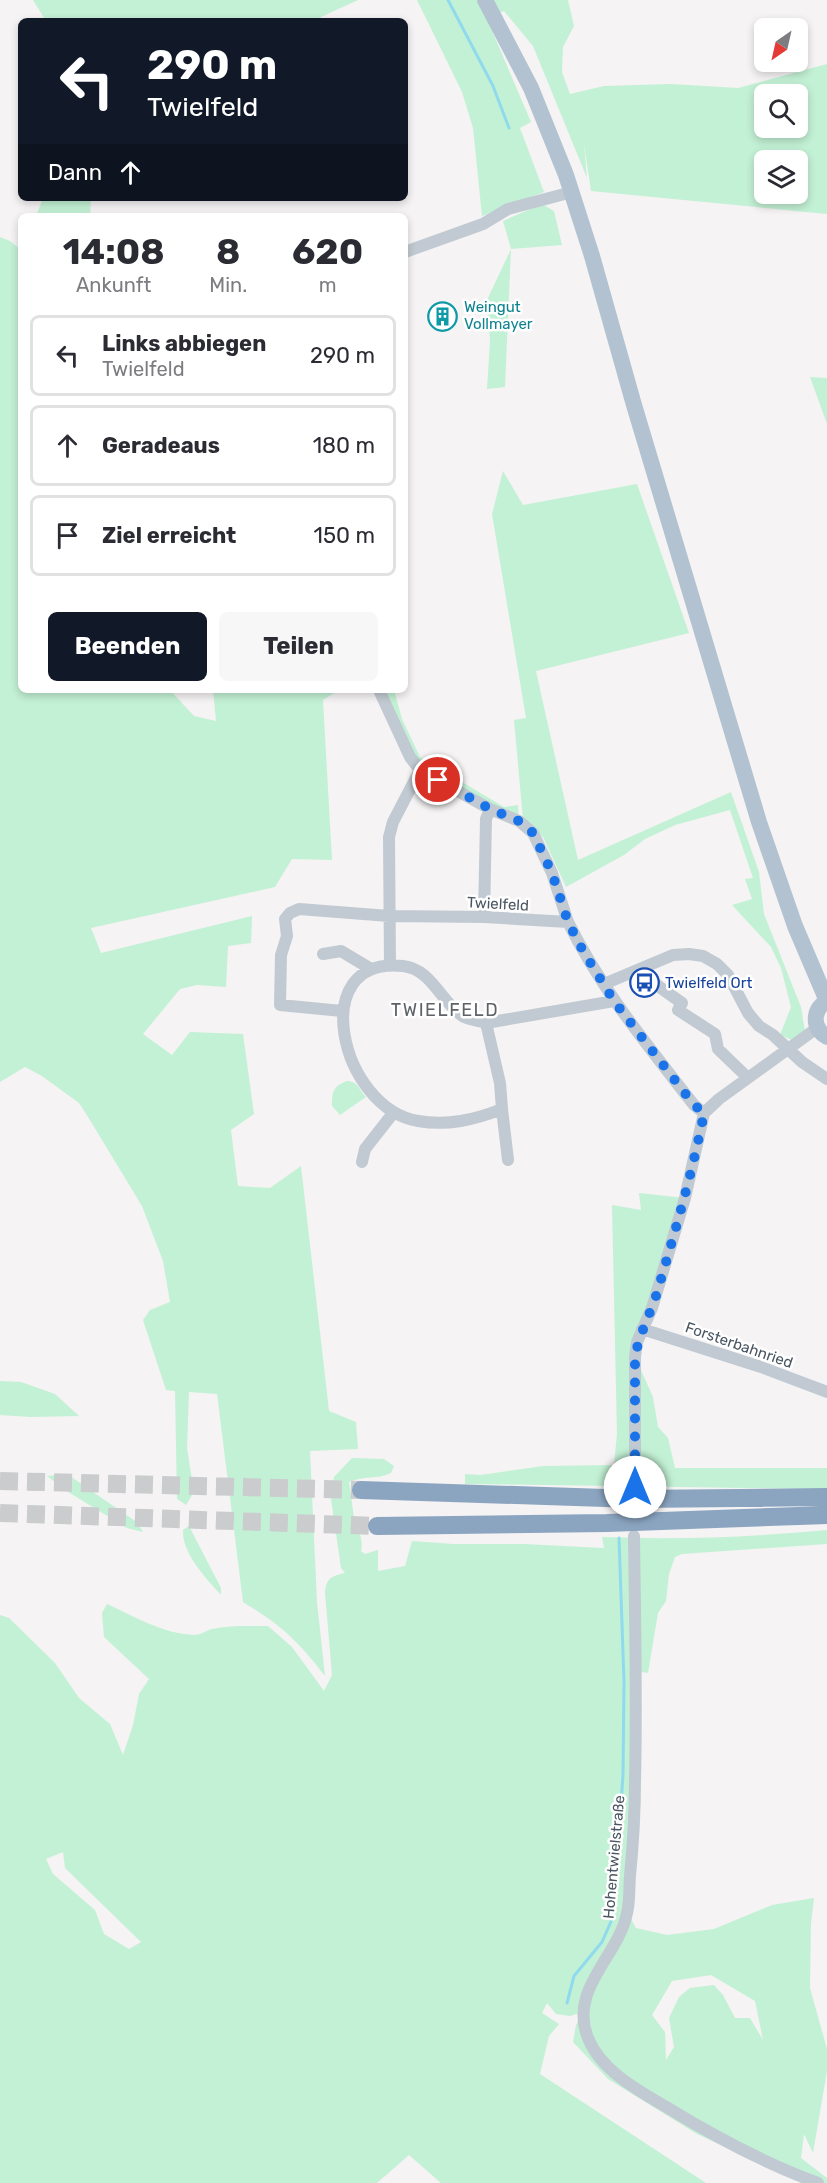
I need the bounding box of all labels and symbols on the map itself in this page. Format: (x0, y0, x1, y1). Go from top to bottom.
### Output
north arrow (754, 18, 808, 72)
place label: Weingut Vollmayer (464, 298, 533, 333)
building icon: Weingut Vollmayer (427, 300, 459, 332)
pin (412, 754, 463, 805)
street label: Twielfeld (467, 893, 529, 915)
bus stop icon: Twielfeld Ort (628, 967, 660, 999)
place label: Twielfeld Ort (665, 974, 752, 992)
district label: TWIELFELD (391, 999, 499, 1021)
street label: Forsterbahnried (683, 1318, 795, 1372)
position arrow (603, 1455, 667, 1519)
street label: Hohentwielstraße (600, 1794, 628, 1920)

